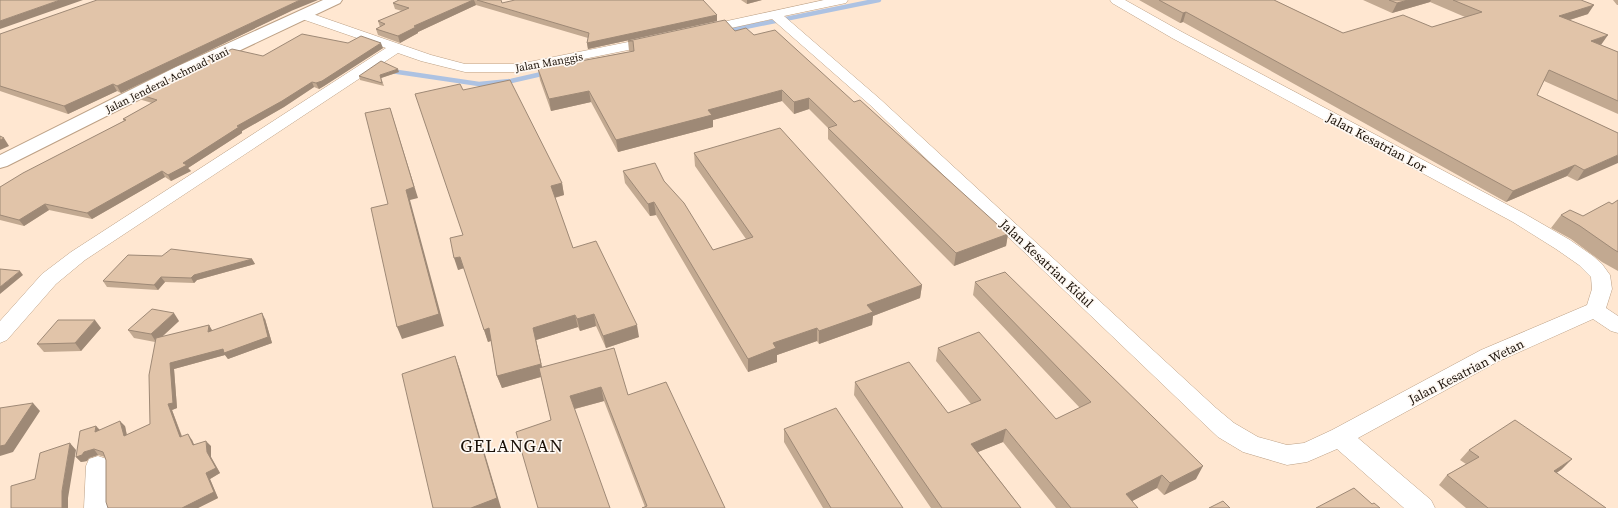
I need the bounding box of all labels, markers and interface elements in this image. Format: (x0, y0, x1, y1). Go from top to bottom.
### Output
street label: Jalan Jenderal Achmad Yani (102, 44, 232, 117)
street label: Jalan Manggis (513, 49, 584, 76)
street label: Jalan Kesatrian Lor (1323, 108, 1430, 176)
street label: Jalan Kesatrian Kidul (996, 215, 1097, 311)
street label: Jalan Kesatrian Wetan (1405, 335, 1527, 408)
district label: GELANGAN (460, 433, 564, 458)

